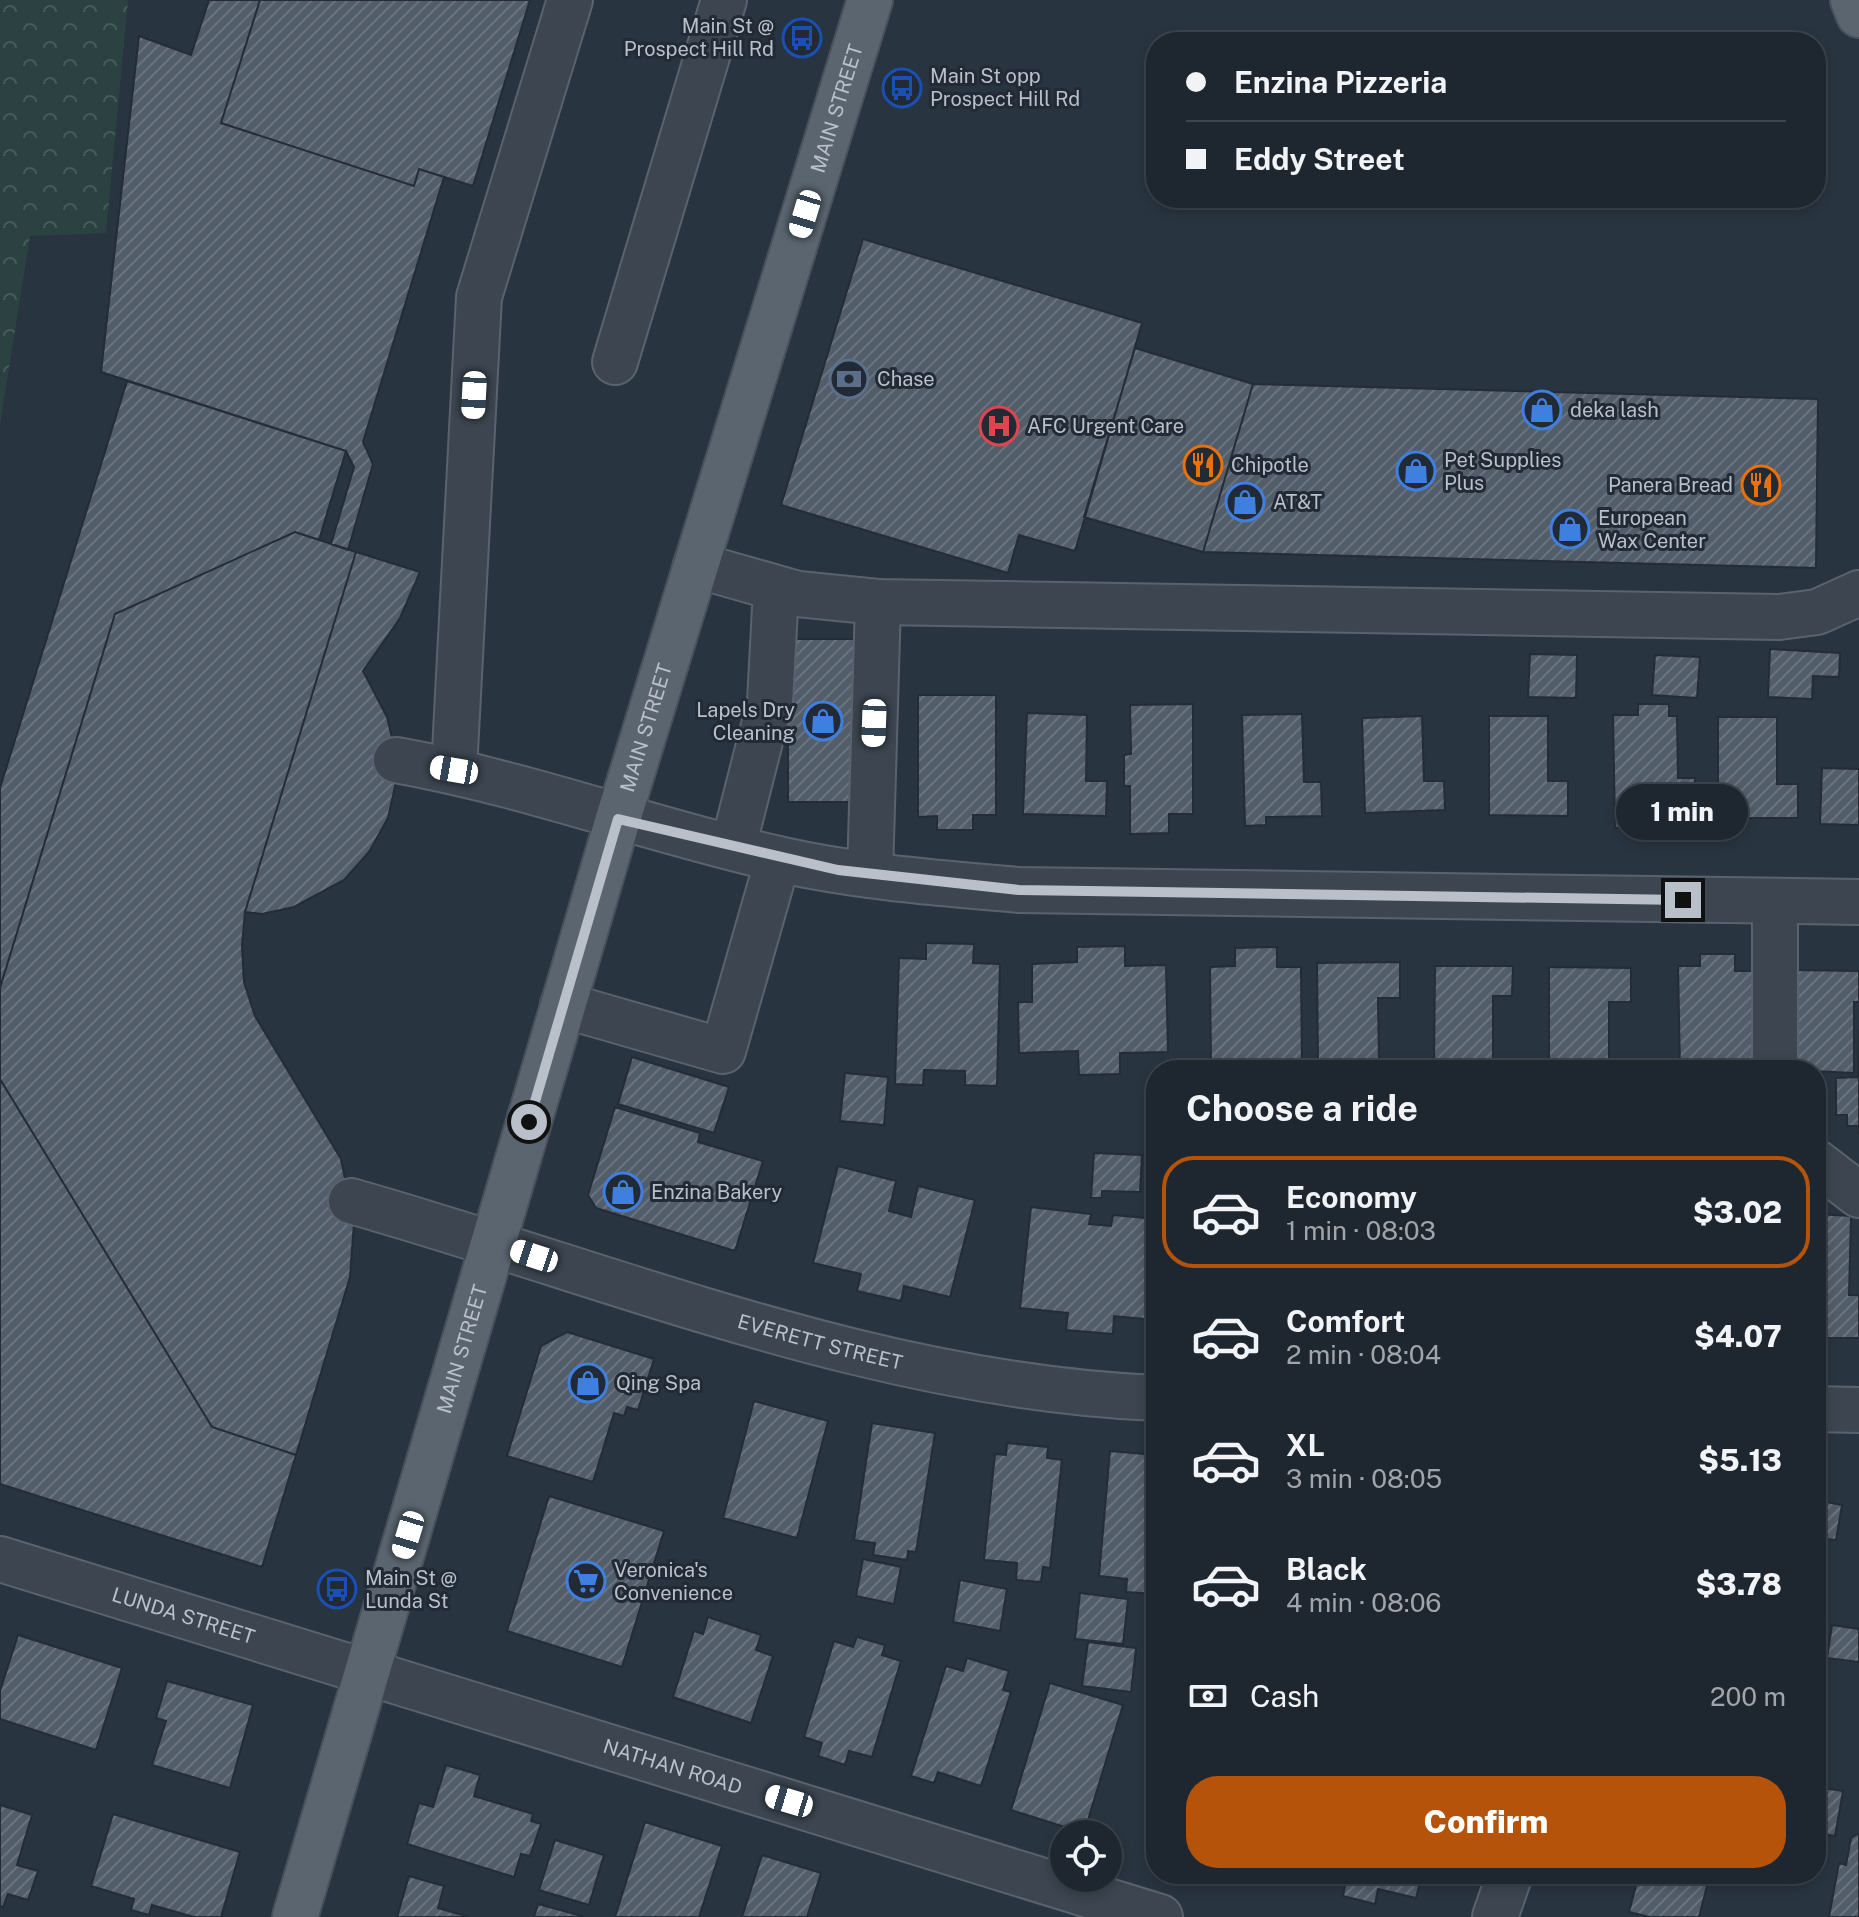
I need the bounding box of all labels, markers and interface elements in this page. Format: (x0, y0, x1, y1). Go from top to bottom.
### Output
place label: Main St @ Prospect Hill Rd (624, 14, 774, 61)
bus stop icon: Main St @ Prospect Hill Rd (781, 17, 823, 59)
street label: MAIN STREET (806, 41, 868, 176)
place label: Main St opp Prospect Hill Rd (930, 64, 1080, 111)
text: Enzina Pizzeria (1234, 64, 1447, 100)
bus stop icon: Main St opp Prospect Hill Rd (881, 67, 923, 109)
text: Eddy Street (1234, 141, 1405, 177)
car (787, 188, 823, 240)
bank icon: Chase (828, 358, 870, 400)
place label: Chase (877, 367, 935, 391)
car (461, 370, 487, 420)
shop icon: deka lash (1521, 389, 1563, 431)
place label: deka lash (1570, 398, 1659, 422)
hospital icon: AFC Urgent Care (978, 405, 1020, 447)
place label: AFC Urgent Care (1027, 414, 1184, 438)
restaurant icon: Chipotle (1182, 444, 1224, 486)
place label: Pet Supplies Plus (1444, 448, 1561, 495)
shop icon: Pet Supplies Plus (1395, 450, 1437, 492)
place label: Chipotle (1231, 453, 1309, 477)
restaurant icon: Panera Bread (1740, 464, 1782, 506)
place label: Panera Bread (1608, 473, 1733, 497)
shop icon: AT&T (1224, 481, 1266, 523)
place label: AT&T (1273, 490, 1322, 514)
place label: European Wax Center (1598, 506, 1706, 553)
shop icon: European Wax Center (1549, 508, 1591, 550)
street label: MAIN STREET (615, 660, 677, 795)
place label: Lapels Dry Cleaning (696, 698, 795, 745)
car (861, 699, 887, 747)
shop icon: Lapels Dry Cleaning (802, 700, 844, 742)
car (428, 754, 480, 786)
callout: 1 min (1617, 784, 1749, 840)
text: 1 min (1650, 796, 1714, 827)
route end (1665, 882, 1701, 918)
text: Choose a ride (1186, 1087, 1418, 1129)
route start (511, 1104, 547, 1140)
shop icon: Enzina Bakery (602, 1171, 644, 1213)
icon: car (1190, 1176, 1262, 1248)
text: Economy (1286, 1179, 1417, 1215)
place label: Enzina Bakery (651, 1180, 782, 1204)
text: $3.02 (1693, 1194, 1782, 1230)
text: 1 min · 08:03 (1286, 1215, 1436, 1246)
car (507, 1237, 561, 1275)
street label: MAIN STREET (432, 1282, 492, 1416)
icon: car (1190, 1300, 1262, 1372)
text: Comfort (1286, 1303, 1405, 1339)
street label: EVERETT STREET (735, 1309, 905, 1375)
text: $4.07 (1694, 1318, 1782, 1354)
text: 2 min · 08:04 (1286, 1339, 1441, 1370)
shop icon: Qing Spa (567, 1362, 609, 1404)
place label: Qing Spa (616, 1371, 701, 1395)
icon: car (1190, 1424, 1262, 1496)
text: XL (1286, 1427, 1325, 1463)
text: $5.13 (1698, 1442, 1782, 1478)
text: 3 min · 08:05 (1286, 1463, 1442, 1494)
car (390, 1509, 426, 1561)
icon: car (1190, 1548, 1262, 1620)
text: Black (1286, 1551, 1367, 1587)
place label: Veronica's Convenience (614, 1558, 733, 1605)
supermarket icon: Veronica's Convenience (565, 1560, 607, 1602)
place label: Main St @ Lunda St (365, 1566, 457, 1613)
text: $3.78 (1696, 1566, 1782, 1602)
bus stop icon: Main St @ Lunda St (316, 1568, 358, 1610)
street label: LUNDA STREET (109, 1582, 258, 1649)
text: 4 min · 08:06 (1286, 1587, 1442, 1618)
icon: cash (1186, 1674, 1230, 1718)
text: Cash (1250, 1678, 1319, 1714)
text: 200 m (1710, 1681, 1786, 1712)
street label: NATHAN ROAD (600, 1734, 745, 1799)
button: Confirm (1186, 1776, 1786, 1868)
car (763, 1783, 815, 1819)
map controls (1050, 1820, 1122, 1892)
button: locate (1050, 1820, 1122, 1892)

